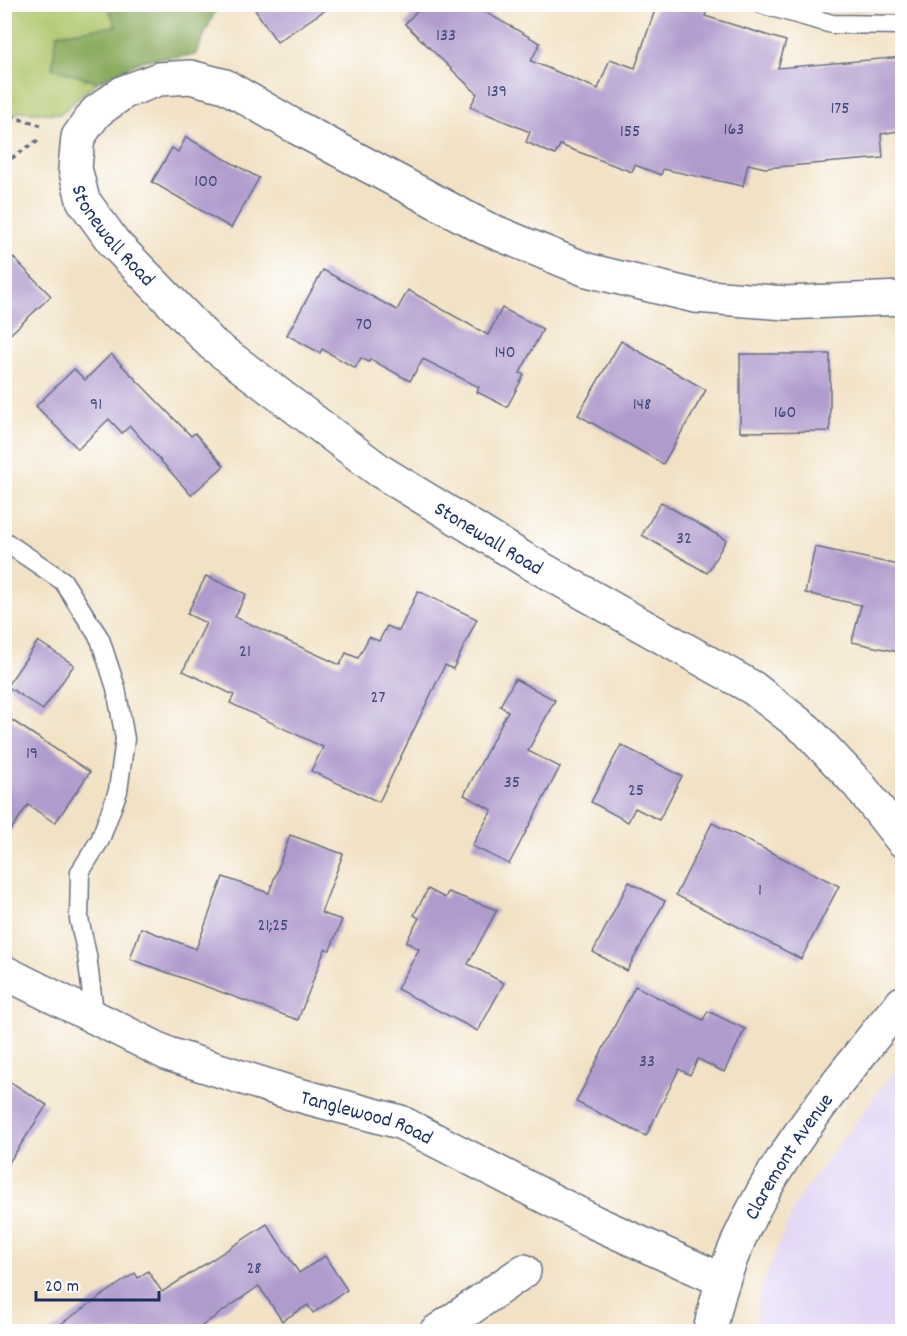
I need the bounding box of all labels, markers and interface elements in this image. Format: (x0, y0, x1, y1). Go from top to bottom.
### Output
house number: 133 (436, 24, 456, 49)
house number: 139 (487, 80, 507, 105)
house number: 175 (830, 97, 850, 122)
house number: 163 (724, 118, 744, 143)
house number: 155 (620, 120, 640, 145)
house number: 100 (194, 170, 218, 195)
street label: Stonewall Road (62, 182, 161, 295)
house number: 70 (356, 313, 372, 338)
house number: 140 (494, 341, 516, 366)
house number: 91 (90, 393, 102, 418)
house number: 148 (633, 393, 651, 418)
house number: 160 (774, 401, 796, 426)
street label: Stonewall Road (427, 495, 548, 585)
house number: 32 (676, 527, 692, 552)
house number: 21 (239, 640, 251, 665)
house number: 27 (371, 686, 385, 711)
house number: 19 (26, 742, 38, 767)
house number: 35 (504, 771, 520, 796)
house number: 25 (628, 779, 644, 804)
house number: 1 (758, 879, 762, 904)
house number: 21;25 (258, 914, 288, 939)
house number: 33 (639, 1050, 655, 1075)
street label: Tanglewood Road (297, 1084, 437, 1154)
street label: Claremont Avenue (738, 1088, 842, 1226)
house number: 28 (246, 1257, 262, 1282)
scale bar (36, 1264, 159, 1302)
text: 20 m (45, 1275, 79, 1300)

